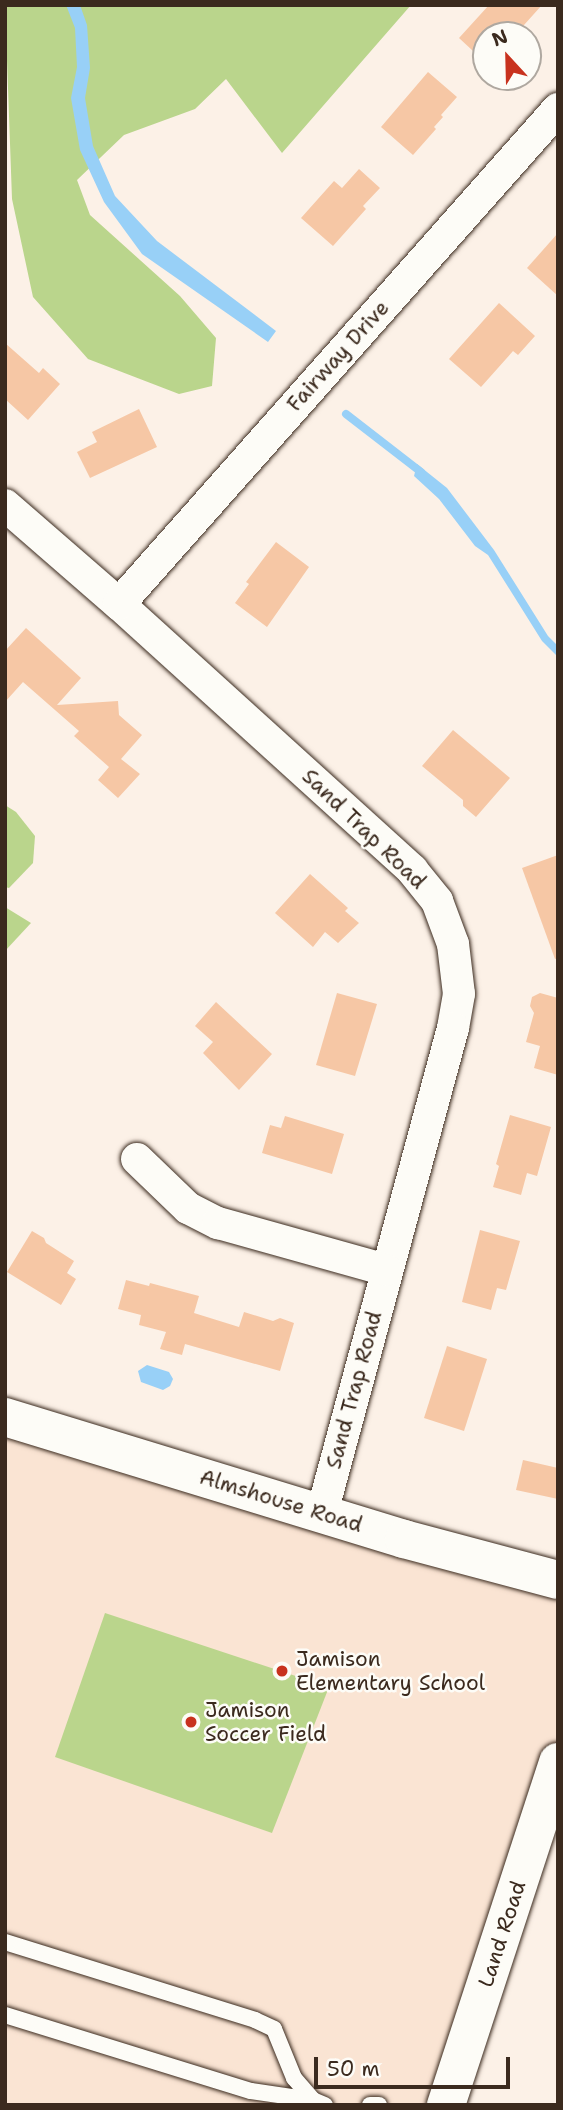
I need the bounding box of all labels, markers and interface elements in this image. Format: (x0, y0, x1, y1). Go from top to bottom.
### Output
north arrow (472, 21, 542, 91)
text: N (488, 24, 511, 52)
street label: Fairway Drive (282, 295, 394, 417)
street label: Sand Trap Road (297, 764, 431, 894)
street label: Sand Trap Road (321, 1308, 387, 1472)
street label: Almshouse Road (197, 1464, 365, 1538)
place label: Jamison Elementary School (296, 1646, 485, 1696)
marker: Jamison Elementary School (274, 1663, 290, 1679)
place label: Jamison Soccer Field (205, 1697, 326, 1747)
marker: Jamison Soccer Field (183, 1714, 199, 1730)
street label: Land Road (473, 1878, 531, 1990)
scale bar (318, 2044, 514, 2088)
text: 50 m (327, 2055, 380, 2083)

